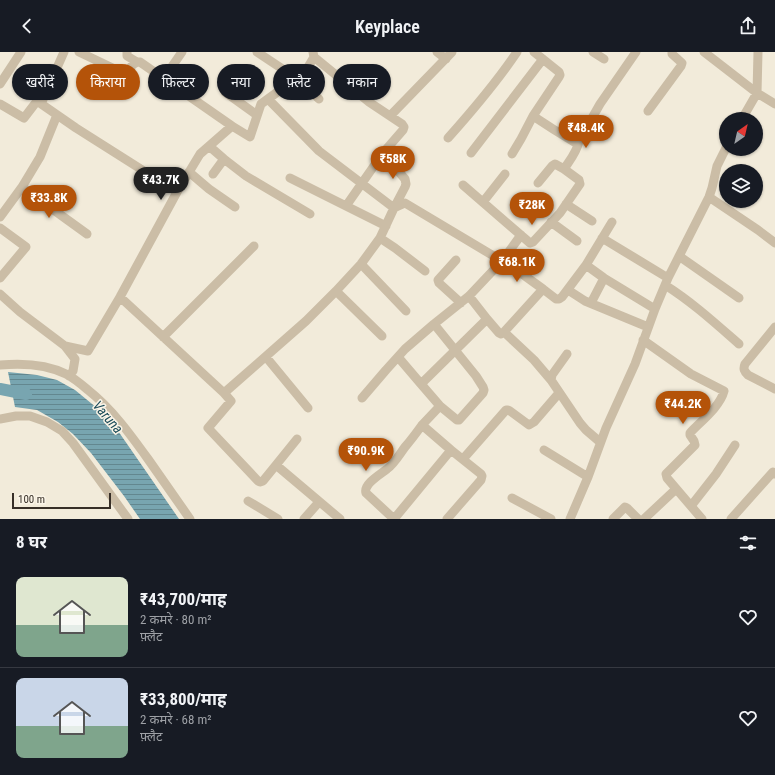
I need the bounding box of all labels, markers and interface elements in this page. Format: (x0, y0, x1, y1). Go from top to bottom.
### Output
icon: back (16, 15, 38, 37)
icon: share (737, 15, 759, 37)
text: Keyplace (355, 16, 420, 37)
chip: खरीदें (12, 64, 68, 100)
chip: किराया (76, 64, 140, 100)
chip: फ़िल्टर (148, 64, 209, 100)
chip: नया (217, 64, 265, 100)
chip: फ़्लैट (273, 64, 325, 100)
chip: मकान (333, 64, 391, 100)
north arrow (719, 112, 763, 156)
map controls (719, 112, 763, 208)
pin: ₹48.4K (553, 115, 619, 149)
text: ₹48.4K (568, 120, 604, 135)
pin: ₹58K (369, 146, 417, 180)
text: ₹58K (380, 151, 406, 166)
button: layers (719, 164, 763, 208)
pin: ₹43.7K (128, 167, 194, 201)
text: ₹43.7K (143, 172, 179, 187)
pin: ₹33.8K (16, 185, 82, 219)
text: ₹33.8K (31, 190, 67, 205)
pin: ₹28K (508, 192, 556, 226)
text: ₹28K (519, 197, 545, 212)
pin: ₹68.1K (484, 249, 550, 283)
text: ₹68.1K (499, 254, 535, 269)
pin: ₹44.2K (650, 391, 716, 425)
text: ₹44.2K (665, 396, 701, 411)
water label: Varuna (90, 398, 126, 436)
pin: ₹90.9K (333, 438, 399, 472)
text: ₹90.9K (348, 443, 384, 458)
scale bar (12, 491, 111, 510)
text: 100 m (18, 493, 45, 506)
text: 8 घर (16, 532, 47, 552)
icon: filters (737, 532, 759, 554)
text: ₹43,700/माह (140, 589, 227, 609)
icon: home (48, 593, 96, 641)
icon: heart (737, 606, 759, 628)
text: 2 कमरे · 80 m² (140, 612, 212, 627)
text: फ़्लैट (140, 629, 163, 644)
text: ₹33,800/माह (140, 689, 227, 709)
icon: home (48, 694, 96, 742)
icon: heart (737, 707, 759, 729)
text: 2 कमरे · 68 m² (140, 712, 212, 727)
text: फ़्लैट (140, 729, 163, 744)

